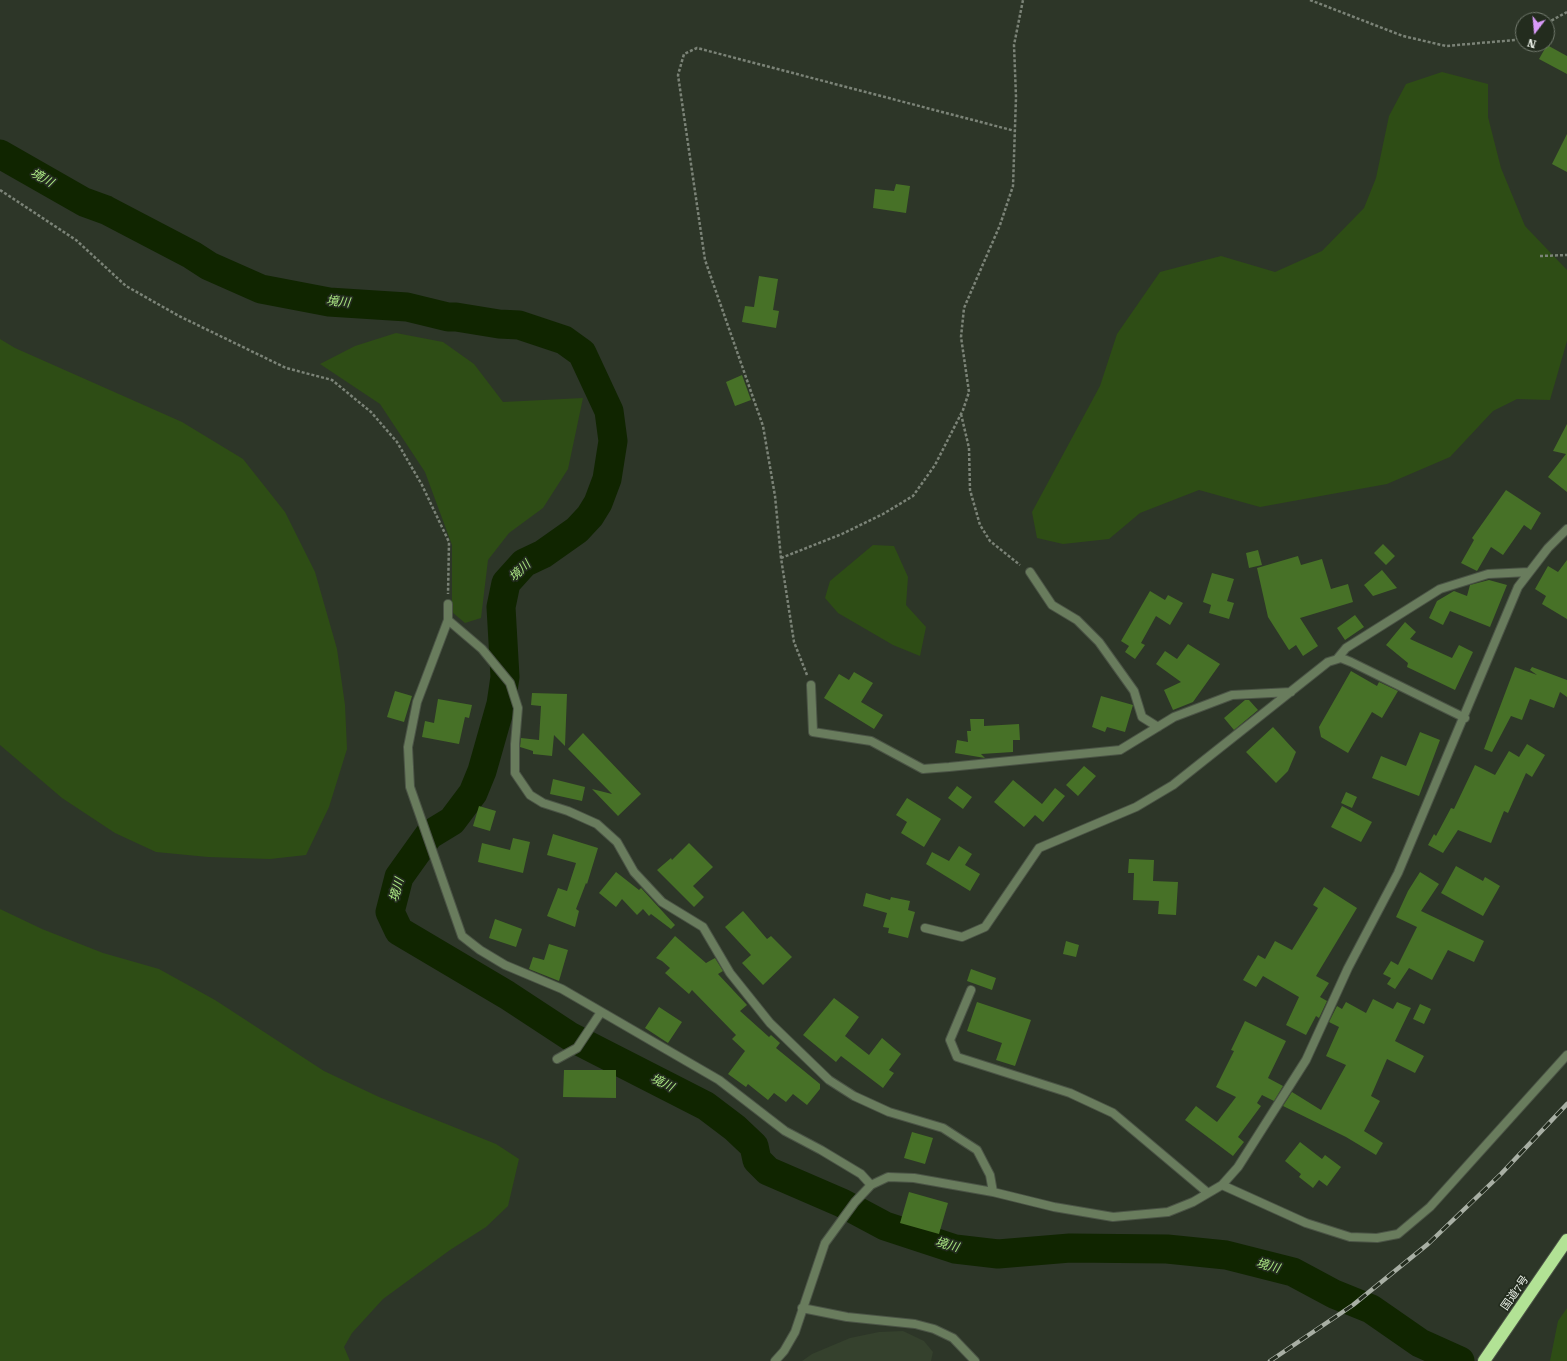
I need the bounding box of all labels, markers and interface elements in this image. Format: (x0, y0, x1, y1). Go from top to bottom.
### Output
north arrow (1515, 12, 1555, 52)
text: N (1526, 36, 1538, 50)
water label: 境川 (28, 166, 56, 190)
water label: 境川 (325, 294, 351, 310)
water label: 境川 (506, 558, 534, 584)
water label: 境川 (387, 876, 407, 904)
water label: 境川 (648, 1071, 676, 1095)
water label: 境川 (934, 1235, 960, 1255)
water label: 境川 (1255, 1256, 1281, 1276)
street label: 国道7号 (1498, 1273, 1532, 1313)

